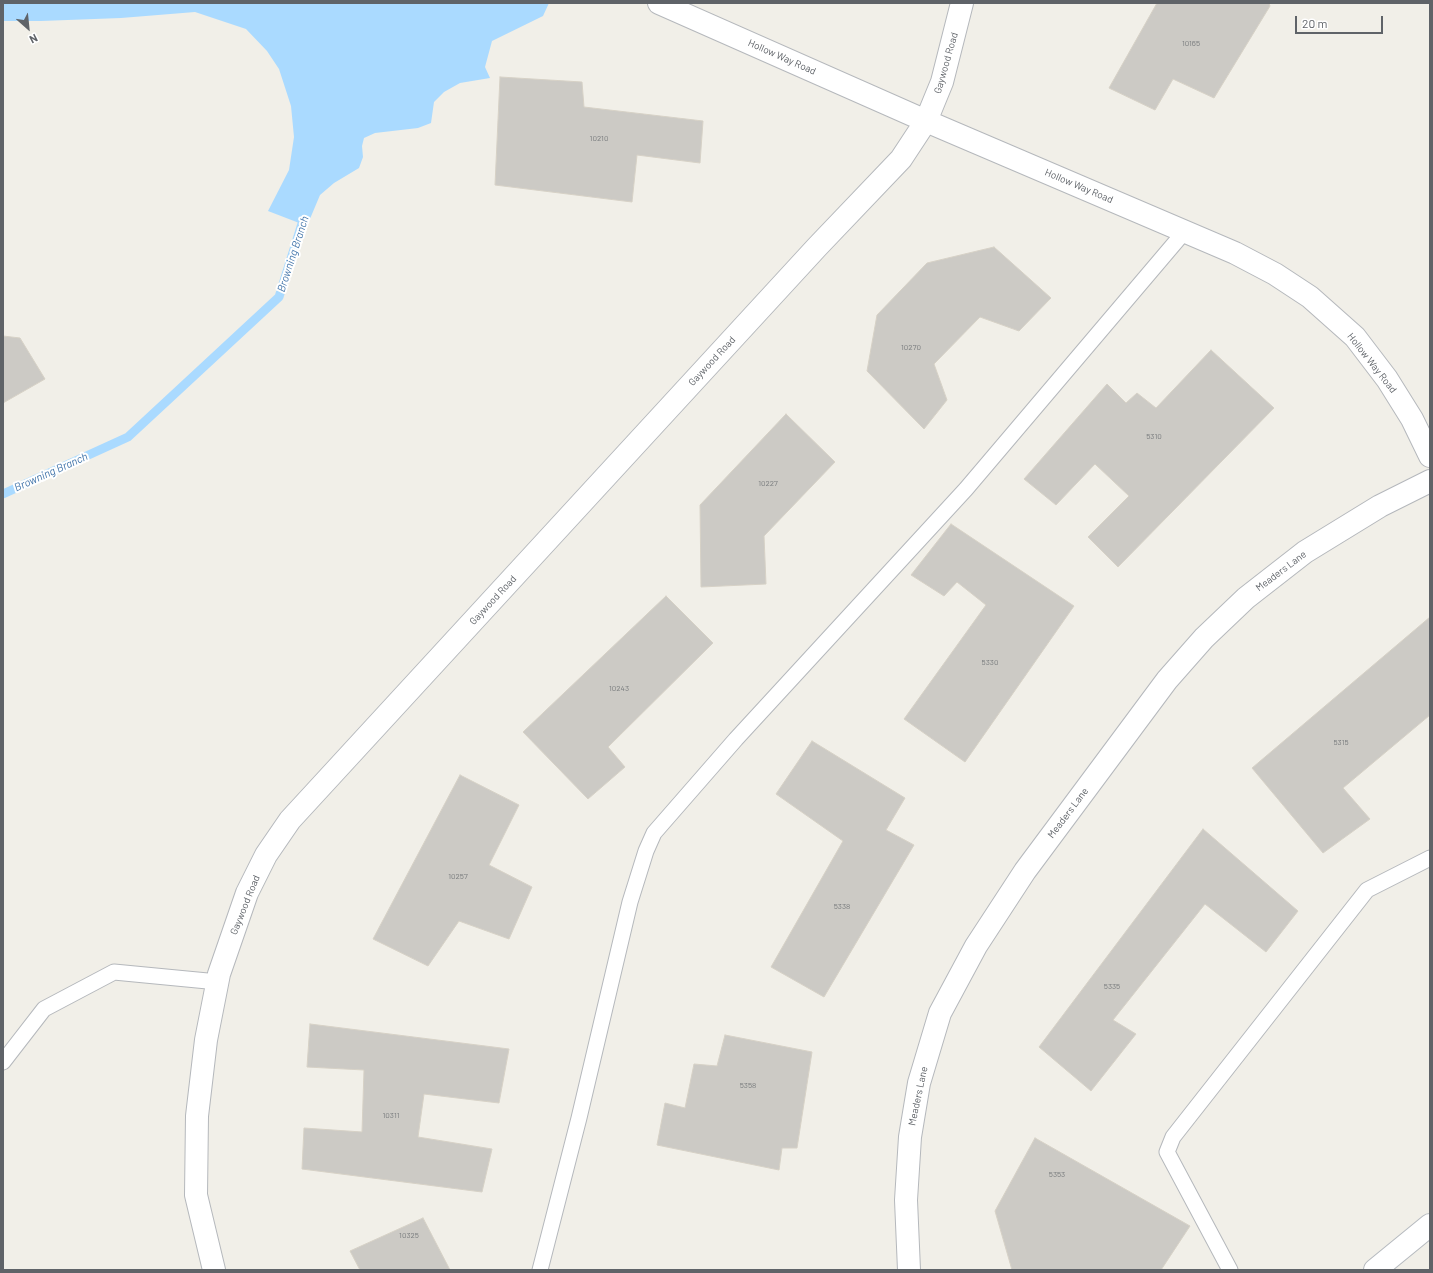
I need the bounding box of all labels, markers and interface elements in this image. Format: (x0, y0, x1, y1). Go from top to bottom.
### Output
north arrow (8, 8, 48, 48)
scale bar (1297, 8, 1385, 34)
text: 20 m (1302, 16, 1328, 30)
street label: Gaywood Road (932, 31, 960, 95)
text: N (27, 32, 40, 47)
street label: Hollow Way Road (746, 37, 818, 77)
house number: 10165 (1182, 38, 1200, 48)
house number: 10210 (590, 133, 608, 143)
street label: Hollow Way Road (1043, 166, 1115, 206)
water label: Browning Branch (274, 214, 312, 294)
street label: Hollow Way Road (1345, 330, 1399, 396)
street label: Gaywood Road (686, 334, 738, 388)
house number: 10270 (901, 342, 921, 352)
house number: 5310 (1146, 431, 1162, 441)
water label: Browning Branch (12, 450, 90, 494)
house number: 10227 (758, 478, 778, 488)
street label: Meaders Lane (1253, 548, 1309, 594)
street label: Gaywood Road (467, 573, 519, 627)
house number: 5330 (982, 657, 998, 667)
house number: 10243 (609, 683, 629, 693)
house number: 5315 (1333, 737, 1349, 747)
street label: Meaders Lane (1045, 785, 1091, 841)
house number: 10257 (448, 871, 468, 881)
street label: Gaywood Road (228, 873, 262, 937)
house number: 5338 (834, 901, 850, 911)
house number: 5335 (1104, 981, 1120, 991)
street label: Meaders Lane (906, 1065, 930, 1127)
house number: 5358 (740, 1080, 756, 1090)
house number: 10311 (382, 1110, 400, 1120)
house number: 5353 (1049, 1169, 1065, 1179)
house number: 10325 (399, 1230, 419, 1240)

